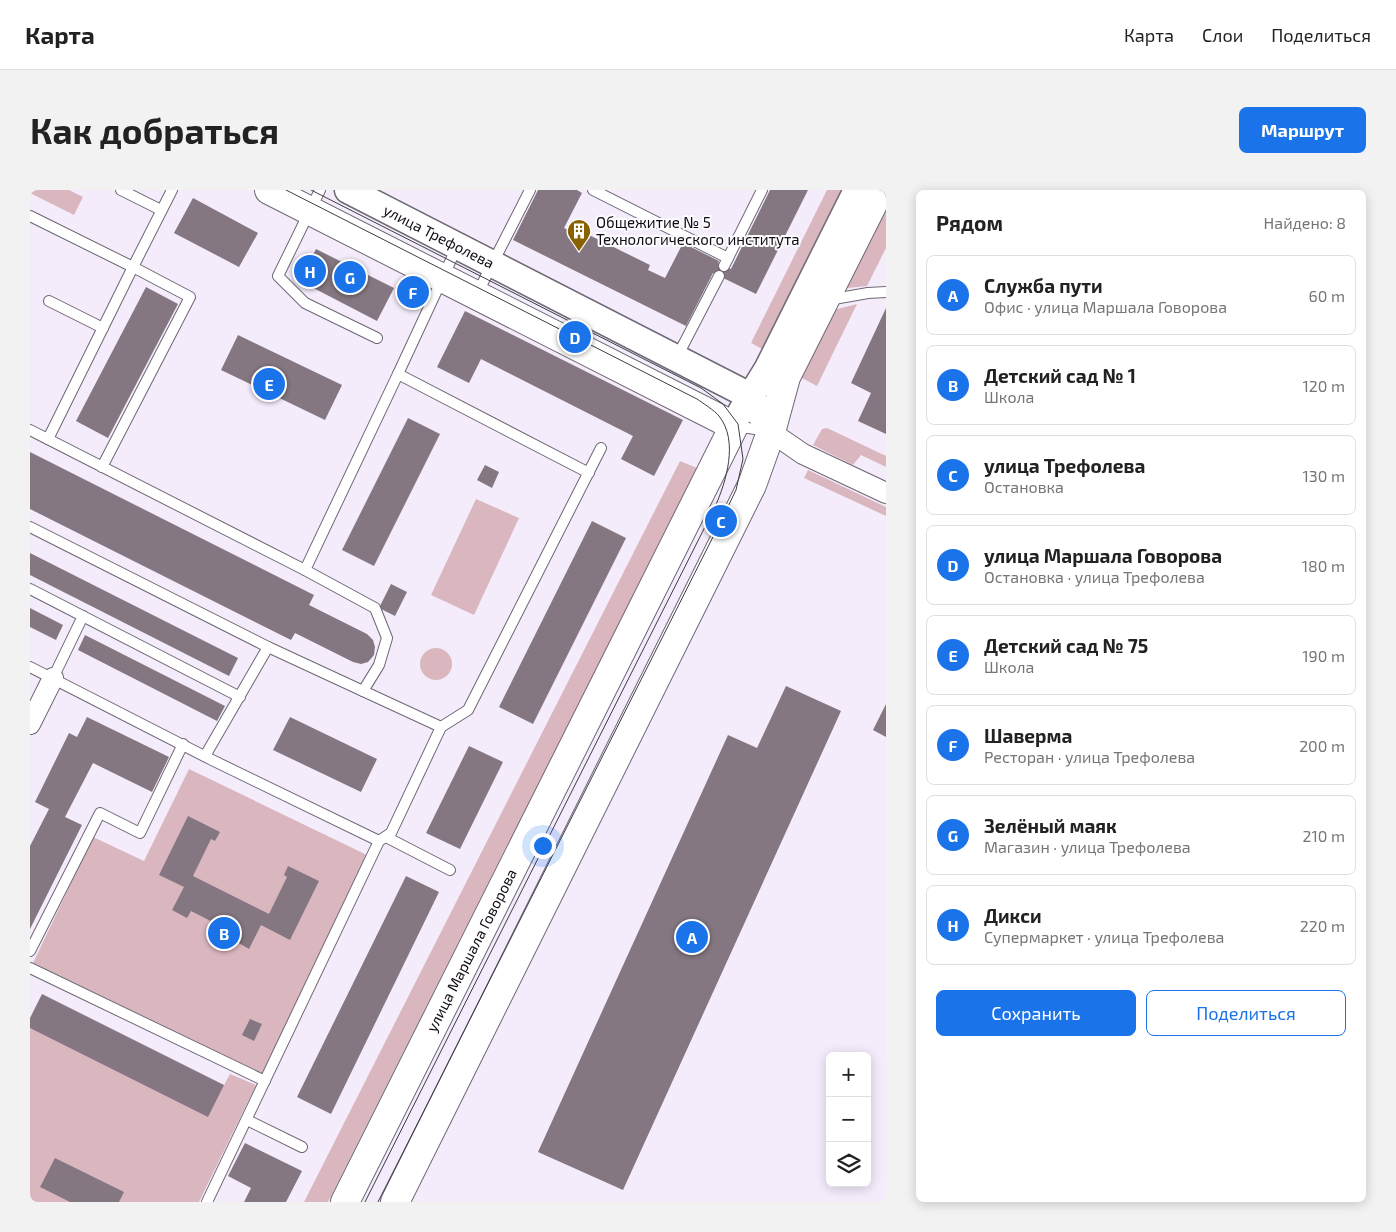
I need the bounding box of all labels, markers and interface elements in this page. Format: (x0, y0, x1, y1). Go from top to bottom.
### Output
text: Карта (25, 20, 95, 49)
text: Карта (1124, 24, 1174, 46)
text: Слои (1202, 24, 1243, 46)
text: Поделиться (1271, 24, 1371, 46)
button: Маршрут (1239, 107, 1366, 153)
text: Как добраться (30, 109, 279, 151)
street label: улица Трефолева (380, 200, 497, 273)
text: Рядом (936, 210, 1003, 235)
place label: Общежитие № 5 Технологического института (596, 213, 800, 249)
text: Найдено: 8 (1264, 213, 1346, 232)
building icon: Общежитие № 5 Технологического института (566, 218, 592, 252)
pin: H (294, 252, 326, 290)
pin: G (334, 258, 366, 296)
pin: F (397, 273, 429, 311)
text: Служба пути (984, 274, 1103, 297)
text: A (948, 286, 958, 305)
text: 60 m (1309, 286, 1345, 305)
text: Офис · улица Маршала Говорова (984, 297, 1227, 316)
pin: D (559, 318, 591, 356)
text: Детский сад № 1 (984, 364, 1136, 387)
pin: E (253, 365, 285, 403)
text: B (948, 376, 958, 395)
text: 120 m (1302, 376, 1345, 395)
text: Школа (984, 387, 1034, 406)
text: улица Трефолева (984, 454, 1145, 477)
text: C (948, 466, 958, 485)
text: 130 m (1303, 466, 1345, 485)
text: Остановка (984, 477, 1064, 496)
pin: C (705, 502, 737, 540)
text: улица Маршала Говорова (984, 544, 1222, 567)
text: D (948, 556, 958, 575)
text: 180 m (1302, 556, 1345, 575)
text: Остановка · улица Трефолева (984, 567, 1205, 586)
text: Детский сад № 75 (984, 634, 1148, 657)
text: E (948, 646, 958, 665)
text: 190 m (1302, 646, 1345, 665)
text: Школа (984, 657, 1034, 676)
text: Шаверма (984, 724, 1072, 747)
text: F (949, 736, 957, 755)
text: 200 m (1299, 736, 1345, 755)
text: Ресторан · улица Трефолева (984, 747, 1195, 766)
text: Зелёный маяк (984, 814, 1117, 837)
text: G (948, 826, 958, 845)
text: 210 m (1302, 826, 1345, 845)
your location (530, 833, 556, 859)
text: Магазин · улица Трефолева (984, 837, 1191, 856)
street label: улица Маршала Говорова (422, 865, 521, 1035)
text: Дикси (984, 904, 1042, 927)
pin: B (208, 914, 240, 952)
text: H (947, 916, 959, 935)
text: 220 m (1300, 916, 1345, 935)
pin: A (676, 918, 708, 956)
text: Супермаркет · улица Трефолева (984, 927, 1224, 946)
button: Сохранить (936, 990, 1136, 1036)
button: Поделиться (1146, 990, 1346, 1036)
map controls (826, 1052, 871, 1187)
button: + (826, 1052, 871, 1097)
button: − (826, 1097, 871, 1142)
button: layers (826, 1142, 871, 1187)

